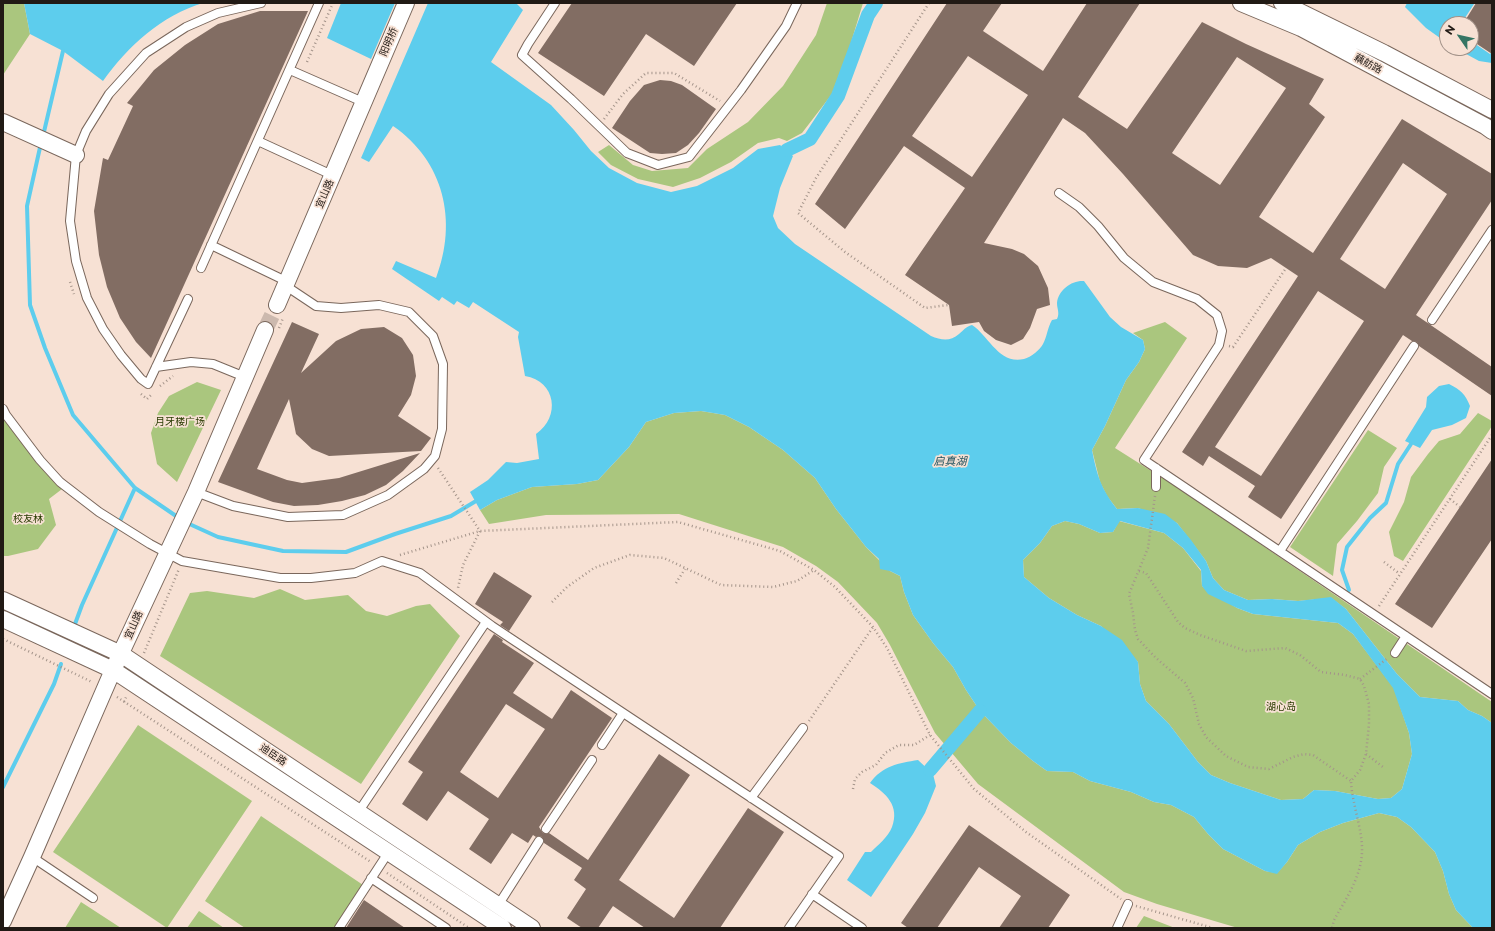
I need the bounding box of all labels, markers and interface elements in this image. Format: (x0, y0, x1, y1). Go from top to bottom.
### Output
north arrow (1439, 16, 1479, 56)
text: N (1442, 22, 1458, 37)
street label: 阳明桥 (378, 26, 400, 58)
street label: 藕舫路 (1352, 52, 1384, 76)
street label: 宜山路 (314, 178, 336, 210)
park label: 月牙楼广场 (155, 416, 205, 428)
water label: 启真湖 (934, 455, 966, 469)
park label: 校友林 (13, 513, 43, 525)
street label: 宜山路 (122, 609, 146, 641)
park label: 湖心岛 (1266, 701, 1296, 713)
street label: 迪臣路 (257, 742, 289, 768)

